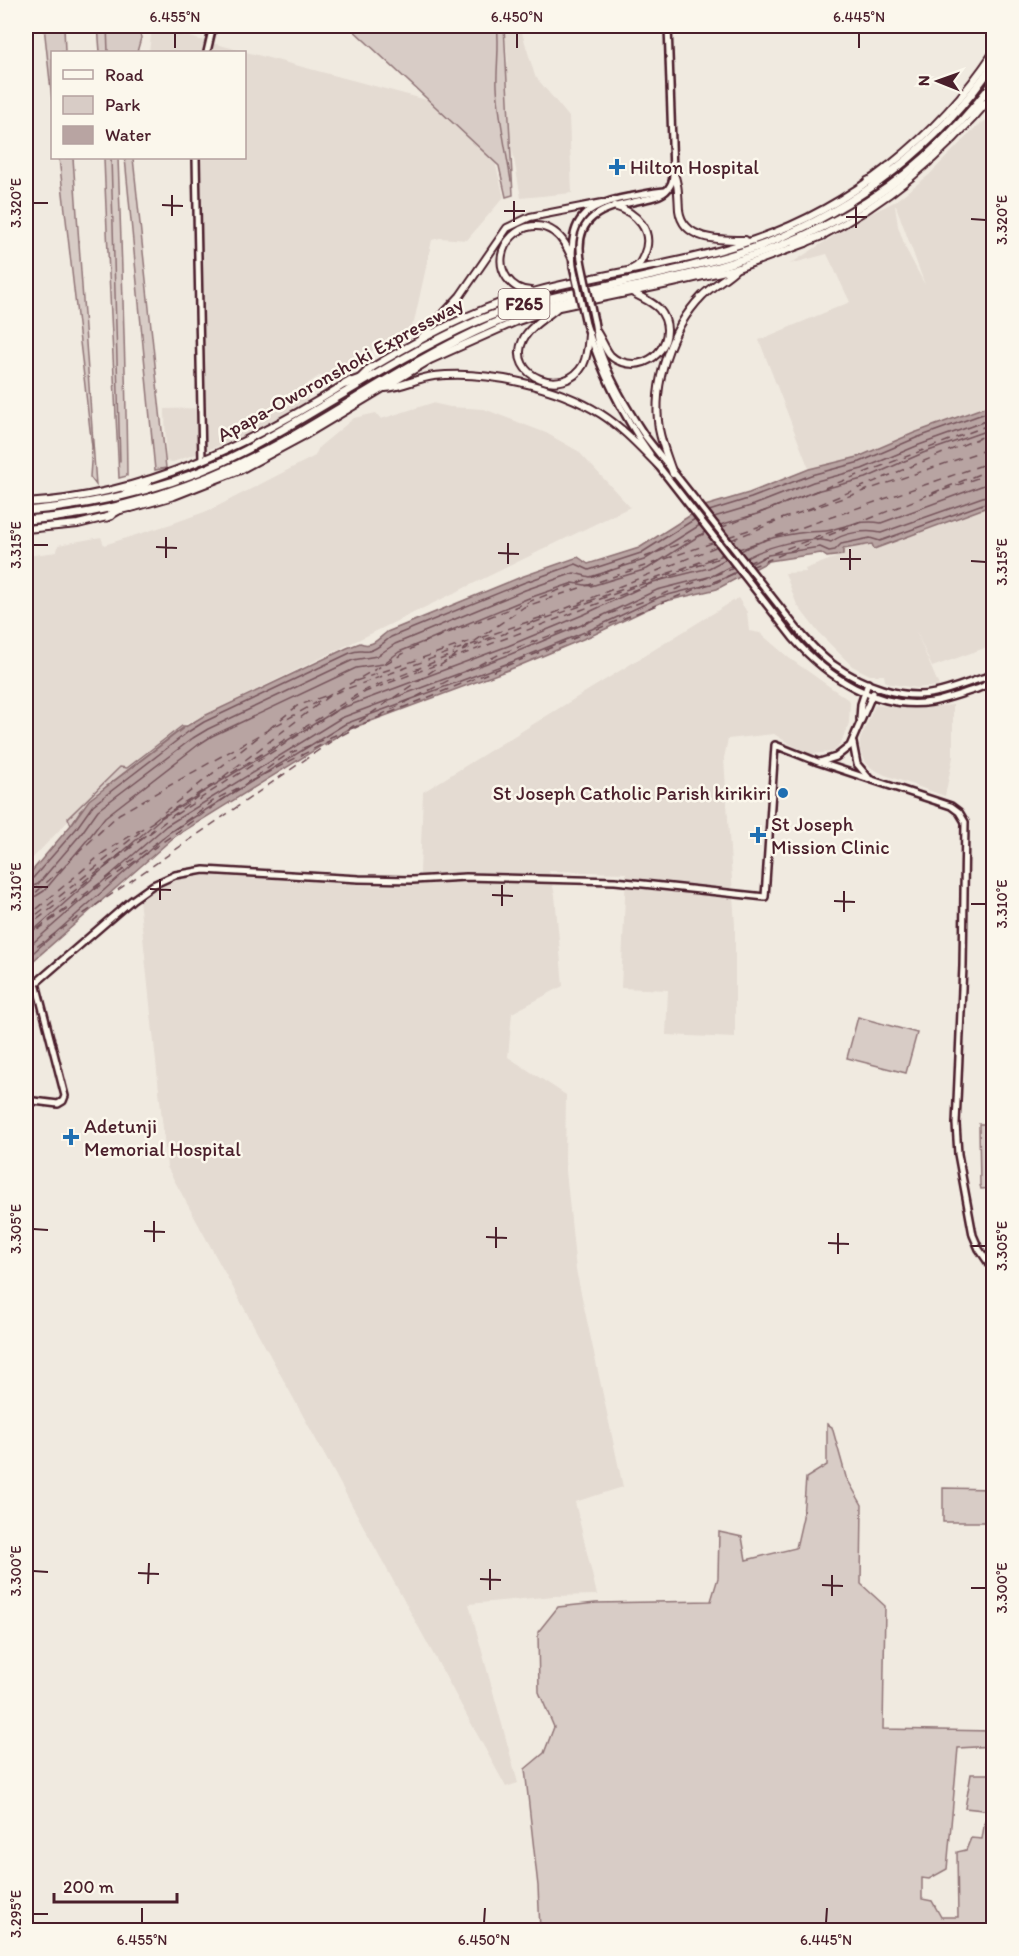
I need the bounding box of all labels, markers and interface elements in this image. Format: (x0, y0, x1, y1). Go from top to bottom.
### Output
text: 6.455°N (150, 8, 200, 26)
text: 6.450°N (491, 8, 543, 26)
text: 6.445°N (833, 8, 885, 26)
legend (51, 51, 246, 159)
north arrow (908, 51, 968, 111)
text: Road (105, 64, 144, 86)
text: N (914, 75, 933, 86)
text: Park (105, 94, 140, 116)
text: Water (105, 124, 151, 146)
place label: Hilton Hospital (630, 155, 759, 179)
marker: Hilton Hospital (608, 158, 626, 176)
text: 3.320°E (7, 178, 25, 228)
text: 3.320°E (993, 195, 1011, 245)
road number: F265 (498, 289, 550, 319)
street label: Apapa-Oworonshoki Expressway (213, 291, 468, 447)
text: 3.315°E (7, 521, 25, 569)
text: 3.315°E (993, 538, 1011, 586)
place label: St Joseph Catholic Parish kirikiri (493, 781, 771, 805)
marker: St Joseph Catholic Parish kirikiri (776, 786, 790, 800)
place label: St Joseph Mission Clinic (771, 812, 890, 859)
marker: St Joseph Mission Clinic (749, 826, 767, 844)
text: 3.310°E (7, 863, 25, 911)
text: 3.310°E (993, 880, 1011, 928)
place label: Adetunji Memorial Hospital (84, 1114, 241, 1161)
marker: Adetunji Memorial Hospital (62, 1128, 80, 1146)
text: 3.305°E (7, 1204, 25, 1254)
text: 3.305°E (993, 1221, 1011, 1271)
text: 3.300°E (7, 1545, 25, 1597)
text: 3.300°E (993, 1562, 1011, 1614)
scale bar (54, 1866, 177, 1904)
text: 200 m (63, 1876, 114, 1898)
text: 3.295°E (7, 1890, 25, 1938)
text: 6.455°N (117, 1931, 167, 1949)
text: 6.450°N (458, 1931, 510, 1949)
text: 6.445°N (800, 1931, 852, 1949)

